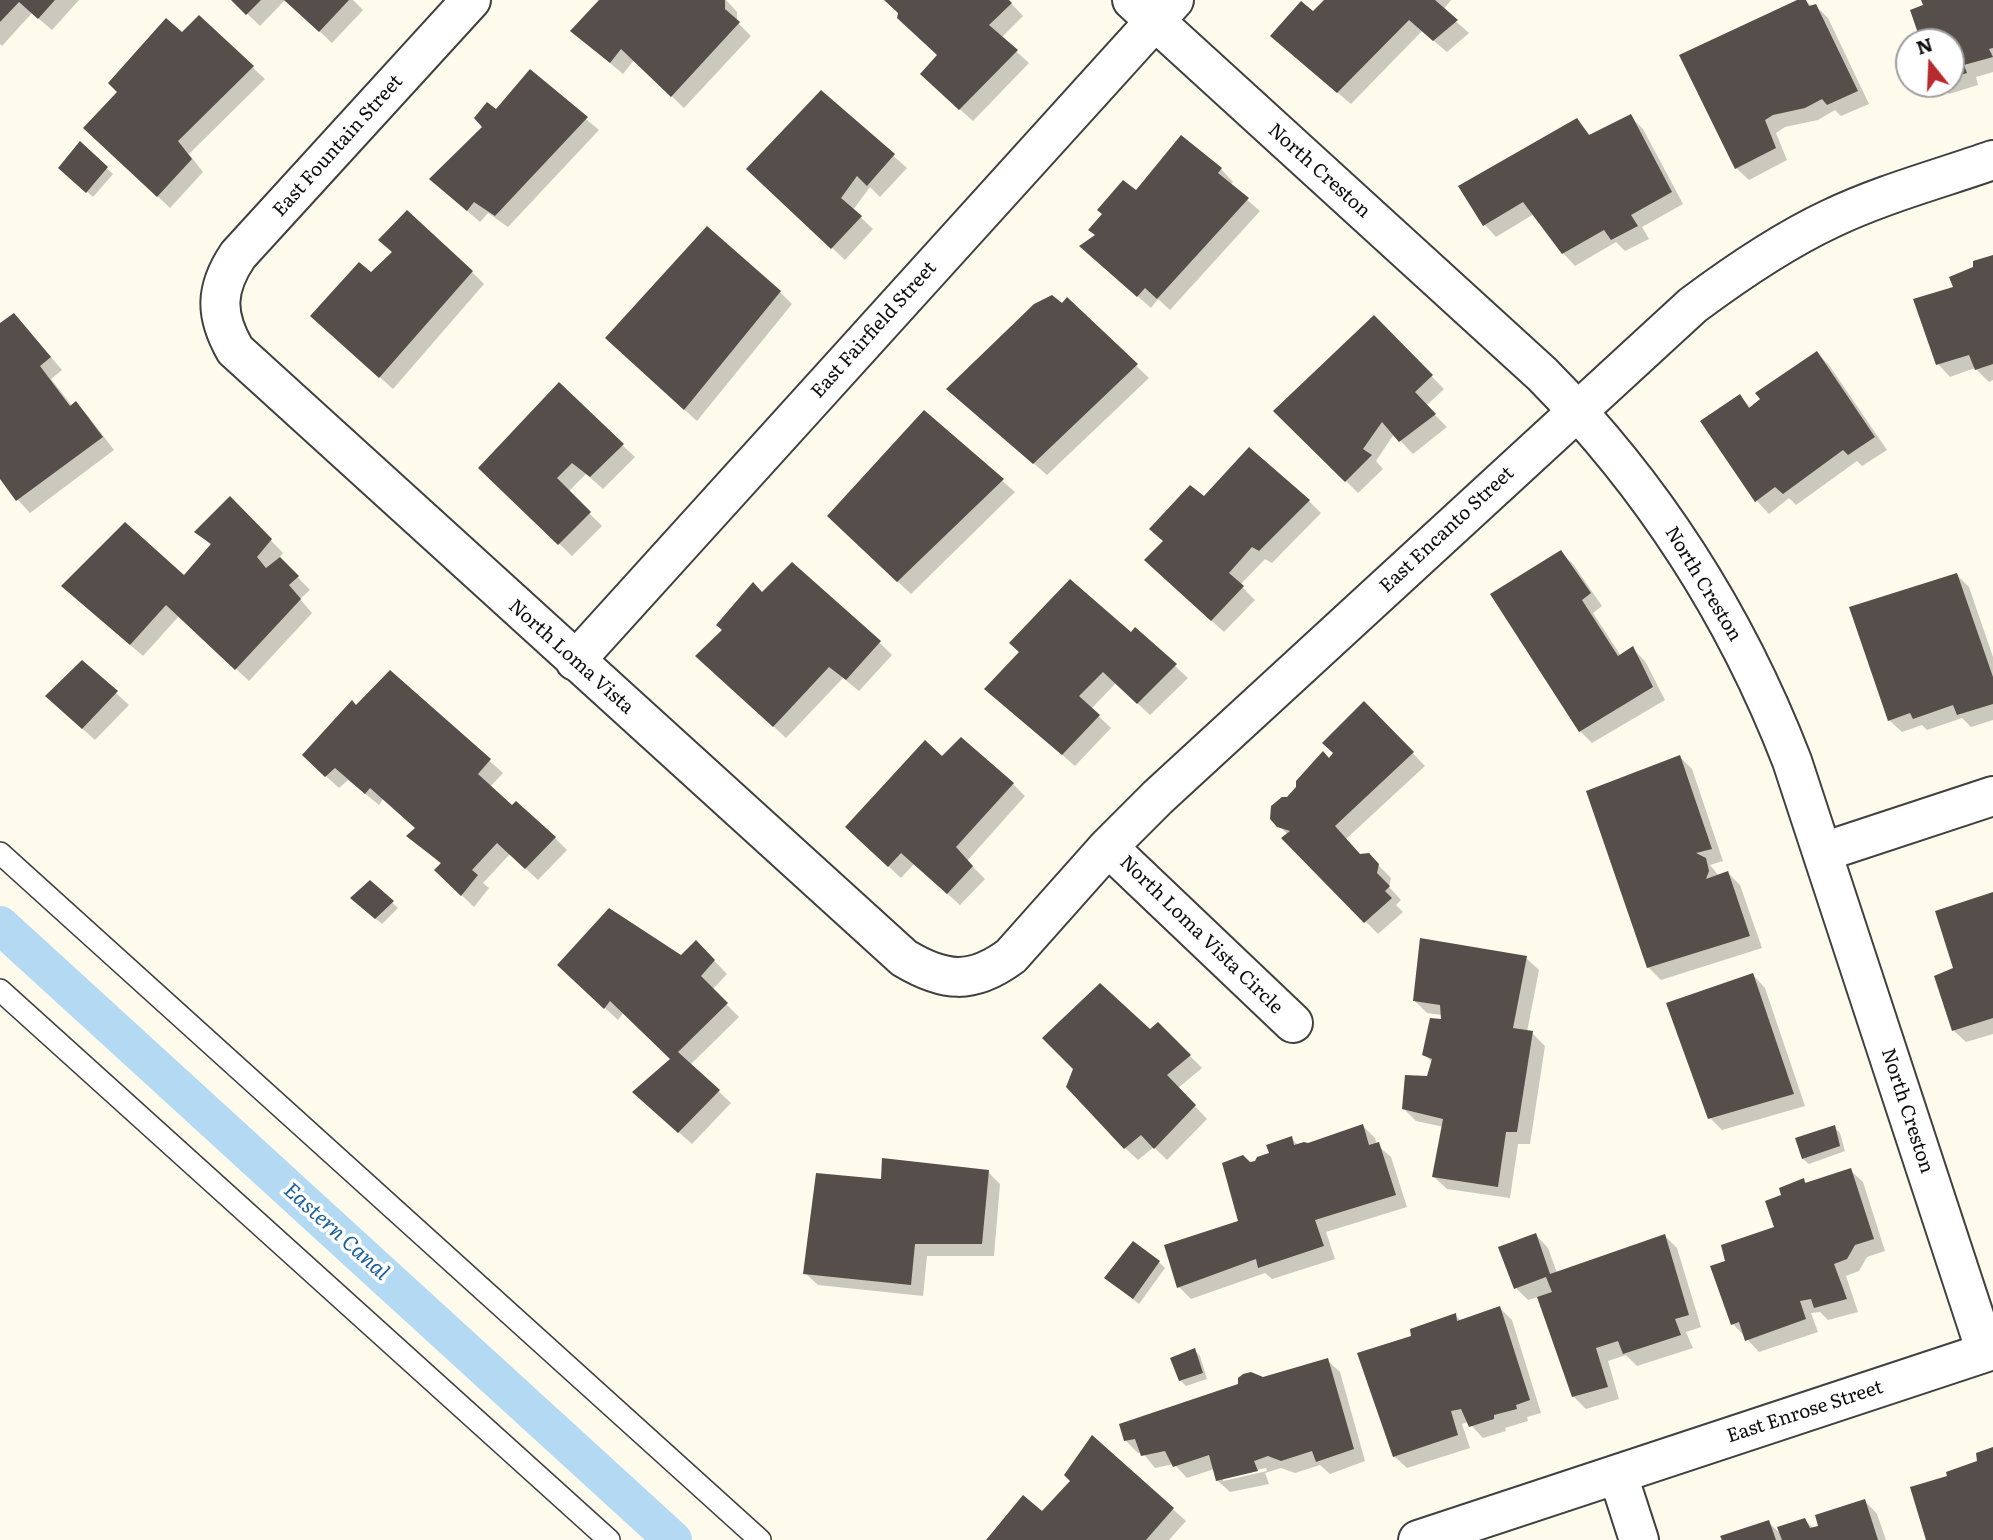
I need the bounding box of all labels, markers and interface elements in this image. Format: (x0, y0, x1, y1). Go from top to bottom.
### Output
north arrow (1895, 28, 1965, 98)
text: N (1912, 29, 1936, 61)
street label: East Fountain Street (268, 70, 408, 222)
street label: North Creston (1263, 119, 1375, 223)
street label: East Fairfield Street (807, 257, 941, 403)
street label: East Encanto Street (1375, 462, 1519, 598)
street label: North Creston (1660, 522, 1746, 646)
street label: North Loma Vista (504, 595, 638, 719)
street label: North Loma Vista Circle (1115, 851, 1287, 1019)
street label: North Creston (1876, 1046, 1938, 1176)
water label: Eastern Canal (278, 1178, 394, 1286)
street label: East Enrose Street (1724, 1376, 1886, 1448)

